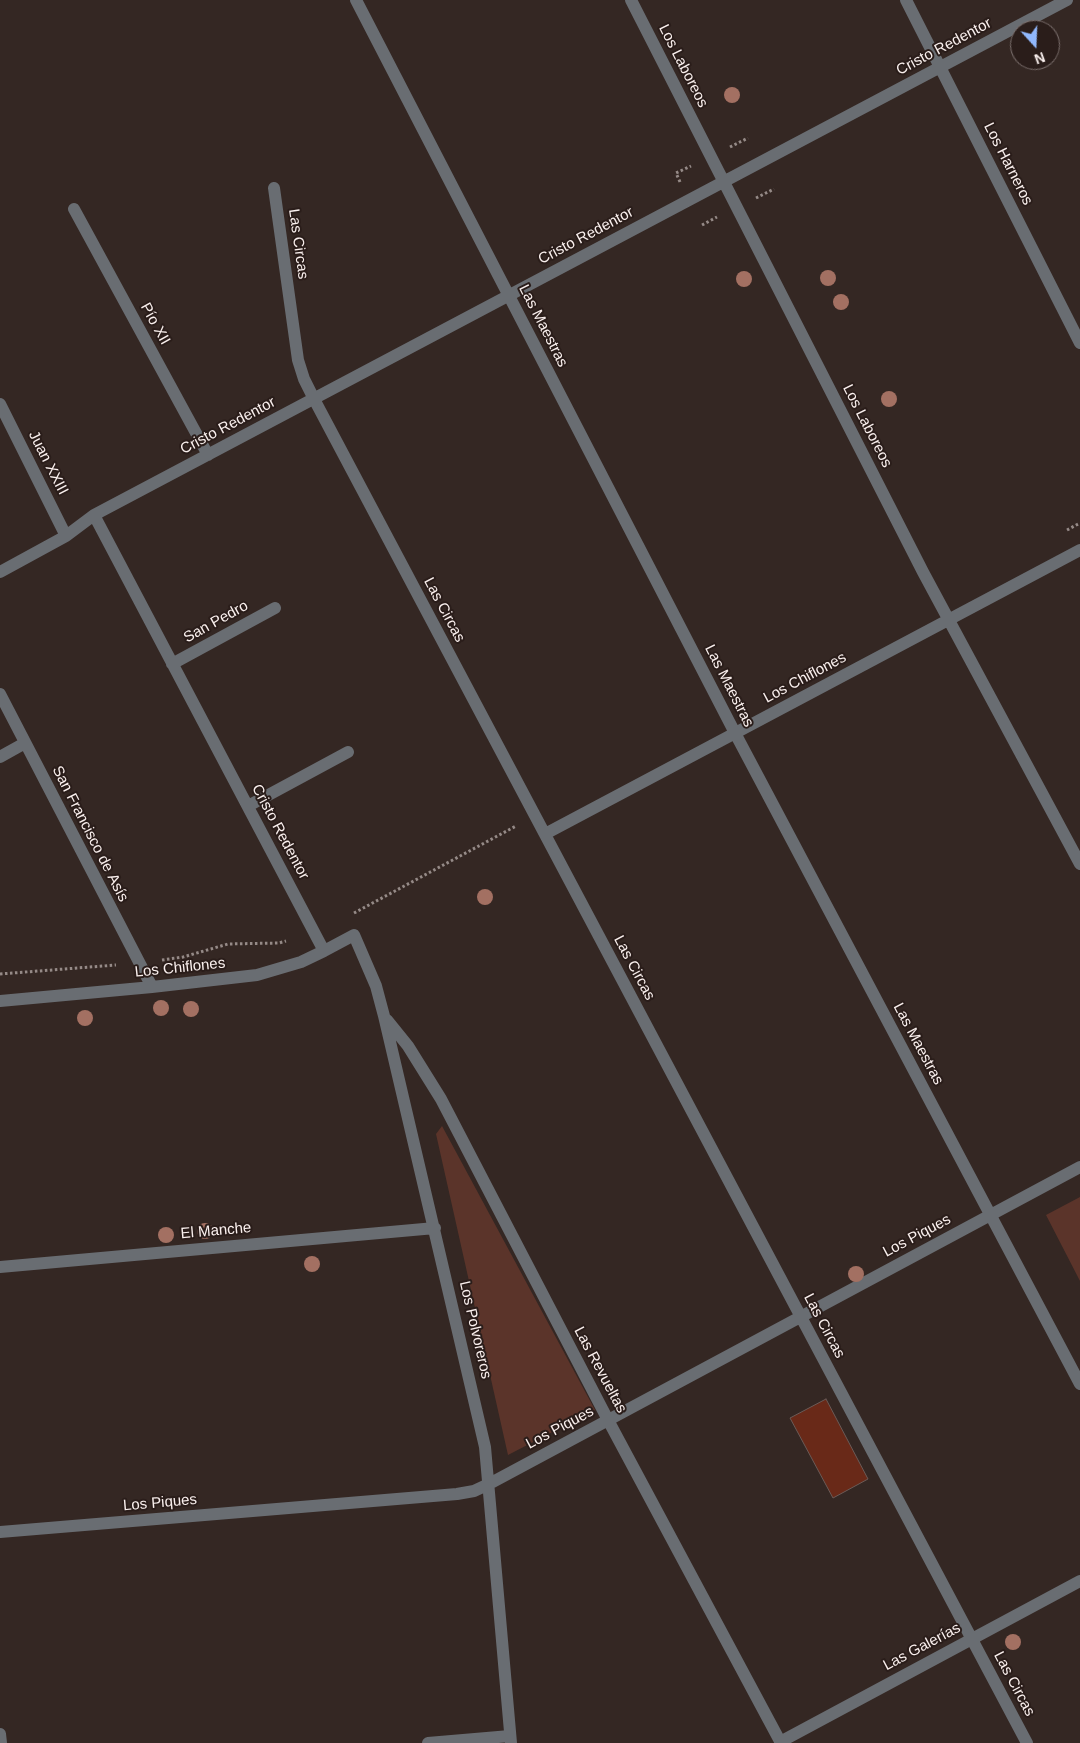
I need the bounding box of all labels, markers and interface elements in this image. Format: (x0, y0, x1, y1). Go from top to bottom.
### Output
street label: Cristo Redentor (893, 14, 995, 80)
north arrow (1010, 20, 1060, 70)
street label: Los Laboreos (654, 21, 712, 111)
text: N (1032, 49, 1047, 67)
street label: Los Harneros (980, 120, 1036, 208)
street label: Cristo Redentor (535, 203, 637, 269)
street label: Las Circas (284, 208, 312, 280)
street label: Las Maestras (515, 282, 571, 370)
street label: Pío XII (136, 300, 174, 348)
street label: Los Laboreos (838, 381, 896, 471)
street label: Cristo Redentor (177, 393, 279, 459)
street label: Juan XXIII (24, 428, 72, 498)
street label: Las Circas (419, 574, 469, 646)
street label: San Pedro (181, 597, 251, 647)
street label: Las Maestras (701, 642, 757, 730)
street label: Los Chiflones (761, 649, 849, 707)
street label: San Francisco de Asís (48, 763, 132, 905)
street label: Cristo Redentor (247, 781, 313, 883)
street label: Las Circas (609, 932, 659, 1004)
street label: Los Chiflones (134, 954, 226, 982)
street label: Las Maestras (889, 1000, 947, 1088)
street label: Los Piques (880, 1211, 954, 1261)
street label: El Manche (180, 1219, 252, 1243)
street label: Los Polvoreros (455, 1279, 495, 1381)
street label: Las Circas (799, 1290, 849, 1362)
street label: Las Revueltas (570, 1324, 630, 1416)
street label: Los Piques (523, 1403, 597, 1453)
street label: Los Piques (122, 1491, 198, 1515)
street label: Las Galerías (880, 1619, 964, 1675)
street label: Las Circas (989, 1648, 1039, 1720)

